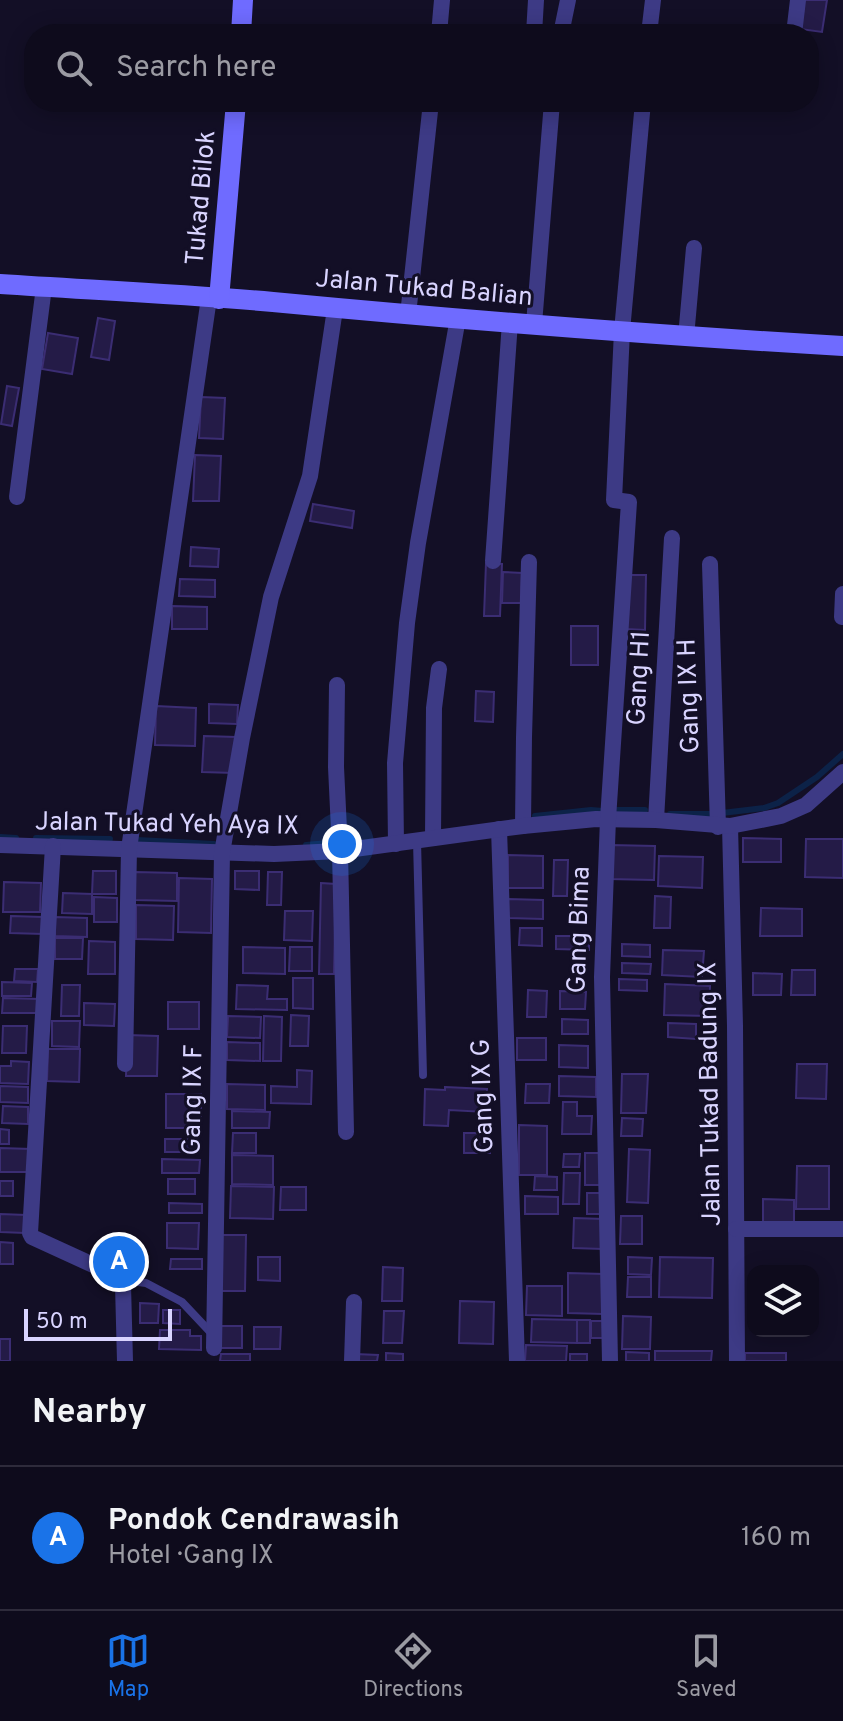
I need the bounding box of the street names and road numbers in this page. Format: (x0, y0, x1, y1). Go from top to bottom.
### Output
street label: Tukad Bilok (180, 129, 224, 267)
street label: Jalan Tukad Balian (314, 263, 534, 315)
street label: Gang H1 (621, 629, 659, 727)
street label: Gang IX H (672, 638, 708, 754)
street label: Jalan Tukad Yeh Aya IX (35, 806, 299, 844)
street label: Gang Bima (561, 866, 599, 994)
street label: Jalan Tukad Badung IX (692, 961, 730, 1227)
street label: Gang IX G (466, 1038, 502, 1154)
street label: Gang IX F (177, 1044, 211, 1156)

